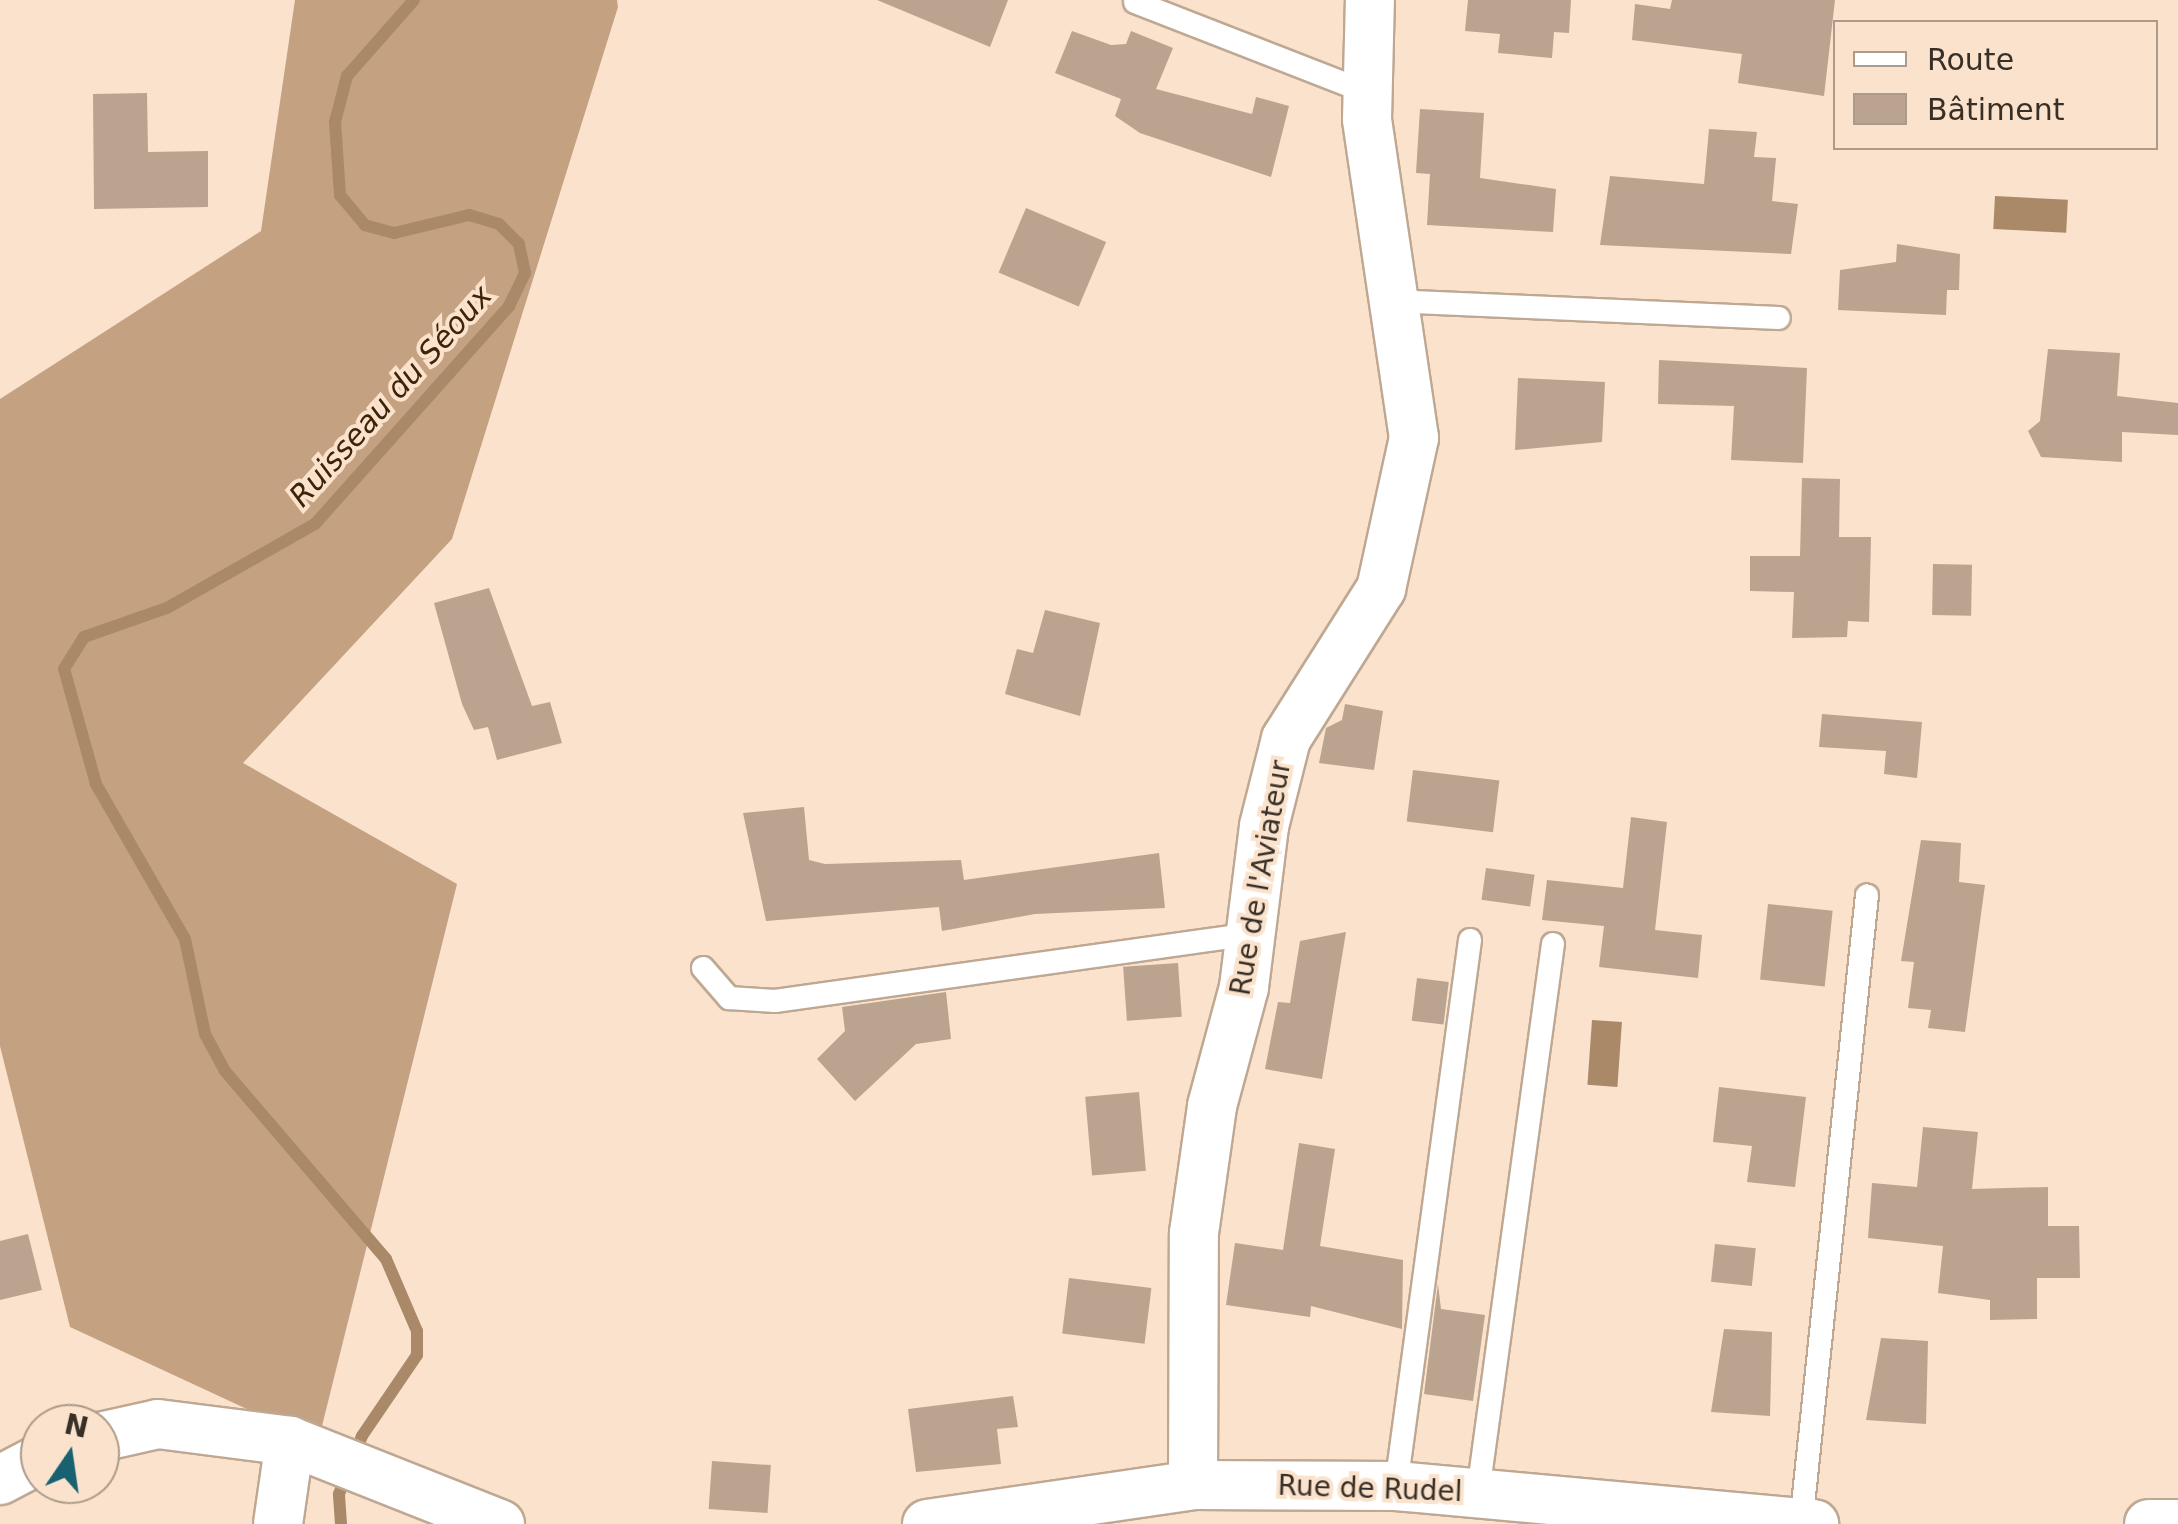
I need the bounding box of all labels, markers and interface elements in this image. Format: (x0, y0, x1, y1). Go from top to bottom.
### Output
legend (1833, 20, 2158, 150)
text: Route (1927, 42, 2014, 77)
text: Bâtiment (1927, 92, 2065, 127)
water label: Ruisseau du Séoux (282, 278, 500, 514)
street label: Rue de l'Aviateur (1224, 758, 1298, 998)
north arrow (20, 1404, 120, 1504)
text: N (61, 1408, 92, 1445)
street label: Rue de Rudel (1277, 1469, 1463, 1509)

